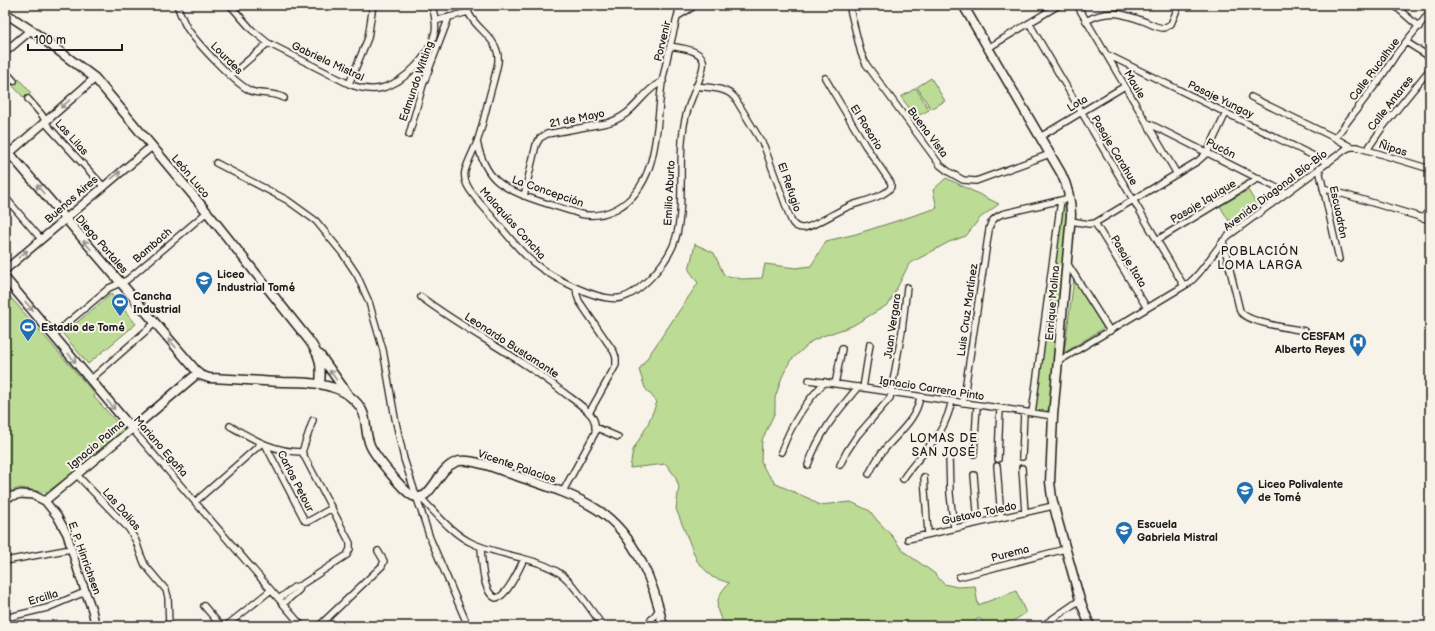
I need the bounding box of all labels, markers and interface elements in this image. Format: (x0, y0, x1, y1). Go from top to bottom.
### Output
street label: Porvenir (652, 19, 674, 63)
scale bar (28, 26, 122, 52)
text: 100 m (34, 33, 66, 48)
street label: Calle Rucalhue (1346, 35, 1403, 103)
street label: Gabriela Mistral (289, 39, 366, 84)
street label: Edmundo Witting (397, 39, 436, 123)
street label: Lourdes (208, 40, 246, 78)
street label: Maule (1121, 68, 1148, 101)
street label: Calle Antares (1365, 73, 1416, 133)
street label: Pasaje Yungay (1186, 78, 1256, 121)
street label: Lota (1065, 92, 1090, 115)
one-way arrow (60, 99, 71, 108)
street label: El Rosario (847, 102, 886, 152)
street label: Buena Vista (905, 105, 951, 160)
street label: 21 de Mayo (548, 107, 606, 130)
street label: Pasaje Carahue (1089, 113, 1141, 188)
street label: Las Lilas (52, 117, 91, 158)
street label: Pucón (1204, 136, 1238, 161)
street label: Ñipas (1377, 138, 1409, 159)
street label: Avenida Diagonal Bío-Bío (1221, 147, 1330, 234)
street label: León Luco (169, 152, 212, 201)
street label: Emilio Aburto (661, 160, 678, 226)
street label: El Refugio (775, 161, 804, 214)
one-way arrow (111, 171, 121, 180)
street label: Buenos Aires (42, 172, 101, 226)
street label: La Concepción (510, 173, 585, 210)
street label: Pasaje Iquique (1168, 177, 1239, 226)
one-way arrow (36, 184, 45, 195)
street label: Malaquías Concha (477, 185, 548, 262)
street label: Escuadrón (1327, 185, 1350, 240)
street label: Diego Portales (73, 212, 131, 277)
street label: Bambach (130, 225, 174, 266)
street label: Pasaje Itata (1108, 233, 1149, 290)
one-way arrow (83, 239, 92, 250)
district label: POBLACIÓN LOMA LARGA (1217, 242, 1303, 273)
one-way arrow (18, 250, 28, 259)
street label: Luis Cruz Martínez (955, 262, 981, 357)
street label: Enrique Molina (1043, 265, 1062, 341)
place label: Liceo Industrial Tomé (217, 268, 295, 294)
school or university icon: Liceo Industrial Tomé (194, 270, 214, 295)
place label: Cancha Industrial (133, 290, 181, 316)
sports icon: Cancha Industrial (110, 292, 130, 317)
street label: Juan Vergara (881, 293, 904, 360)
one-way arrow (24, 301, 33, 312)
street label: Leonardo Bustamante (462, 310, 562, 381)
sports icon: Estadio de Tomé (18, 317, 38, 342)
place label: Estadio de Tomé (41, 321, 125, 334)
place label: CESFAM Alberto Reyes (1274, 330, 1346, 356)
hospital icon: CESFAM Alberto Reyes (1348, 332, 1368, 357)
one-way arrow (168, 338, 177, 348)
one-way arrow (67, 352, 76, 363)
one-way arrow (329, 370, 338, 381)
street label: Ignacio Carrera Pinto (879, 374, 985, 403)
one-way arrow (107, 399, 116, 410)
street label: Mariano Egaña (131, 413, 191, 479)
street label: Ignacio Palma (65, 417, 127, 472)
district label: LOMAS DE SAN JOSÉ (910, 431, 978, 460)
street label: Vicente Palacios (476, 447, 558, 486)
street label: Carlos Petour (274, 448, 317, 515)
place label: Liceo Polivalente de Tomé (1258, 478, 1343, 504)
school or university icon: Liceo Polivalente de Tomé (1235, 480, 1255, 505)
street label: Las Dalias (100, 486, 144, 533)
street label: Gustavo Toledo (940, 499, 1018, 528)
place label: Escuela Gabriela Mistral (1137, 518, 1218, 544)
street label: E. P. Hinrichsen (65, 520, 104, 596)
school or university icon: Escuela Gabriela Mistral (1114, 520, 1134, 545)
street label: Purema (990, 542, 1030, 565)
street label: Ercilla (27, 587, 60, 608)

